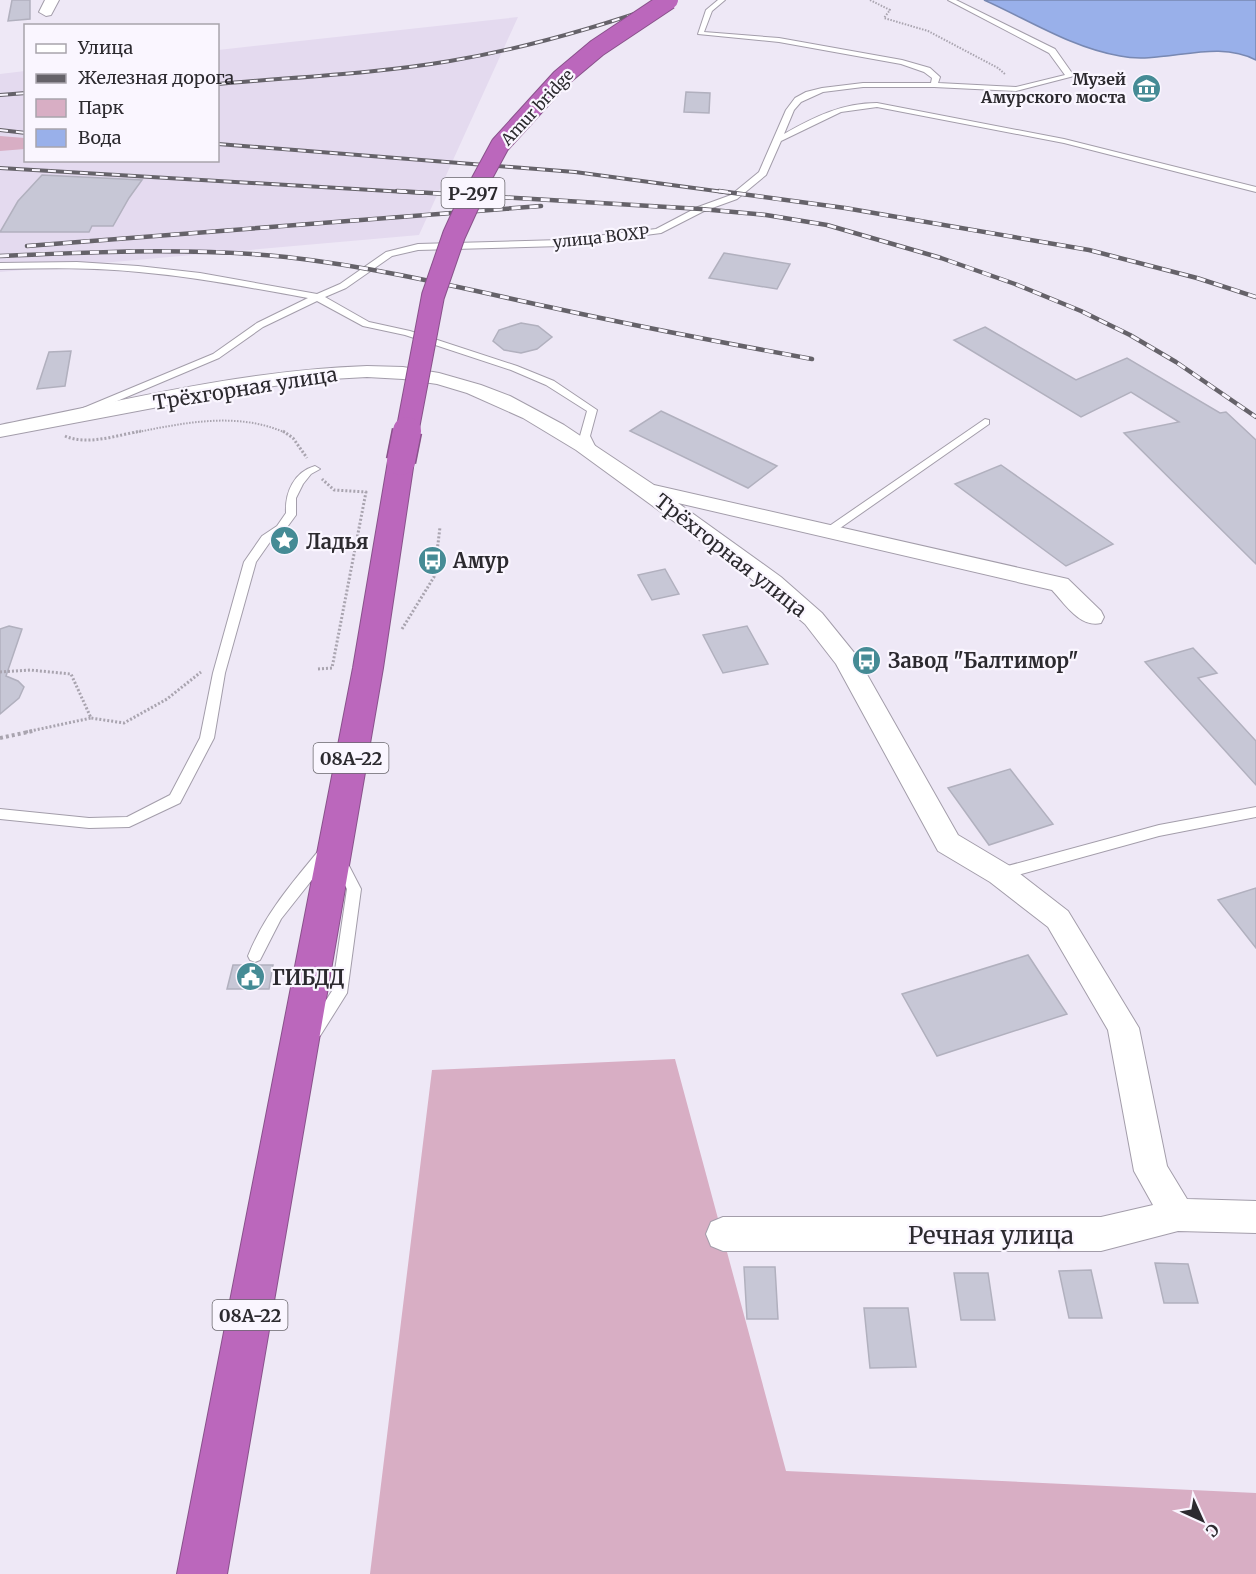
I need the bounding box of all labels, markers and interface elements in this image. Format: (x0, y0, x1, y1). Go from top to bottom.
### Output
legend (24, 24, 219, 162)
text: Улица (77, 36, 133, 59)
street label: Amur bridge (496, 65, 577, 150)
text: Железная дорога (78, 66, 235, 89)
place label: Музей Амурского моста (980, 69, 1126, 107)
museum icon: Музей Амурского моста (1131, 72, 1163, 104)
text: Парк (78, 96, 124, 119)
text: Вода (78, 126, 122, 149)
road number: Р-297 (442, 178, 504, 208)
street label: улица ВОХР (552, 222, 650, 252)
street label: Трёхгорная улица (151, 361, 339, 415)
street label: Трёхгорная улица (650, 488, 812, 622)
place icon: Ладья (269, 525, 301, 557)
place label: Ладья (306, 529, 369, 554)
bus stop icon: Амур (416, 544, 448, 576)
place label: Амур (452, 548, 509, 573)
bus stop icon: Завод "Балтимор" (851, 644, 883, 676)
place label: Завод "Балтимор" (888, 648, 1079, 673)
road number: 08А-22 (314, 743, 388, 773)
public building icon: ГИБДД (235, 961, 267, 993)
place label: ГИБДД (272, 965, 345, 990)
street label: Речная улица (908, 1220, 1074, 1251)
road number: 08А-22 (212, 1300, 288, 1330)
north arrow (1172, 1490, 1232, 1550)
text: С (1202, 1520, 1223, 1541)

